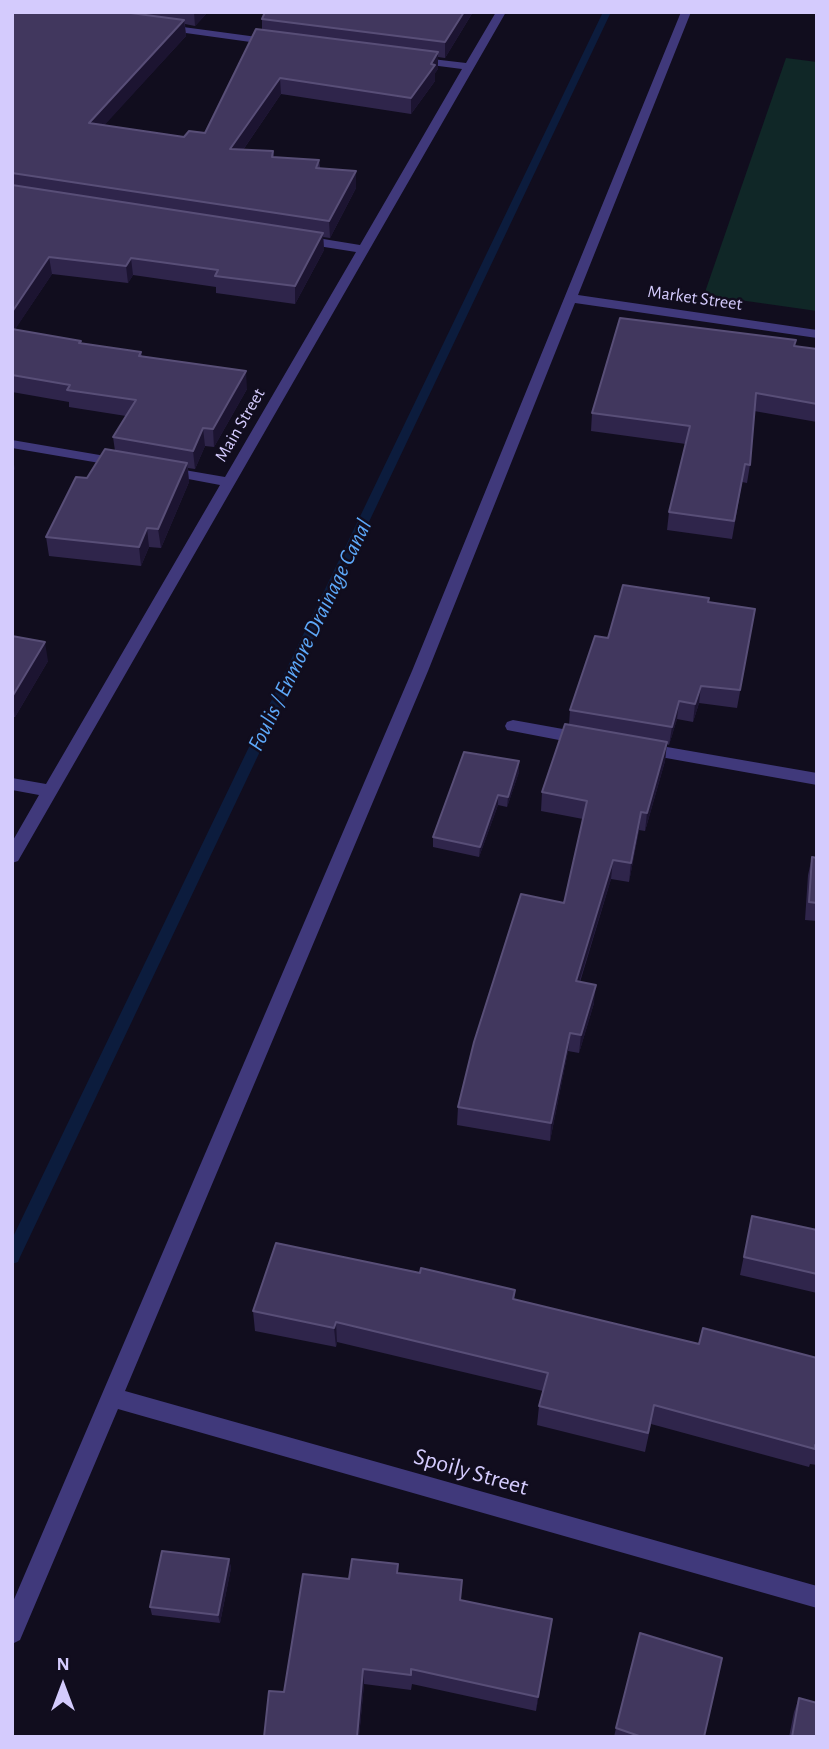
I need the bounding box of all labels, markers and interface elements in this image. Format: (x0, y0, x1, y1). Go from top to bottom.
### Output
street label: Market Street (646, 281, 744, 315)
street label: Main Street (210, 384, 270, 466)
water label: Foulis / Enmore Drainage Canal (242, 515, 378, 755)
street label: Spoily Street (410, 1442, 532, 1502)
north arrow (28, 1651, 98, 1721)
text: N (56, 1655, 70, 1674)

